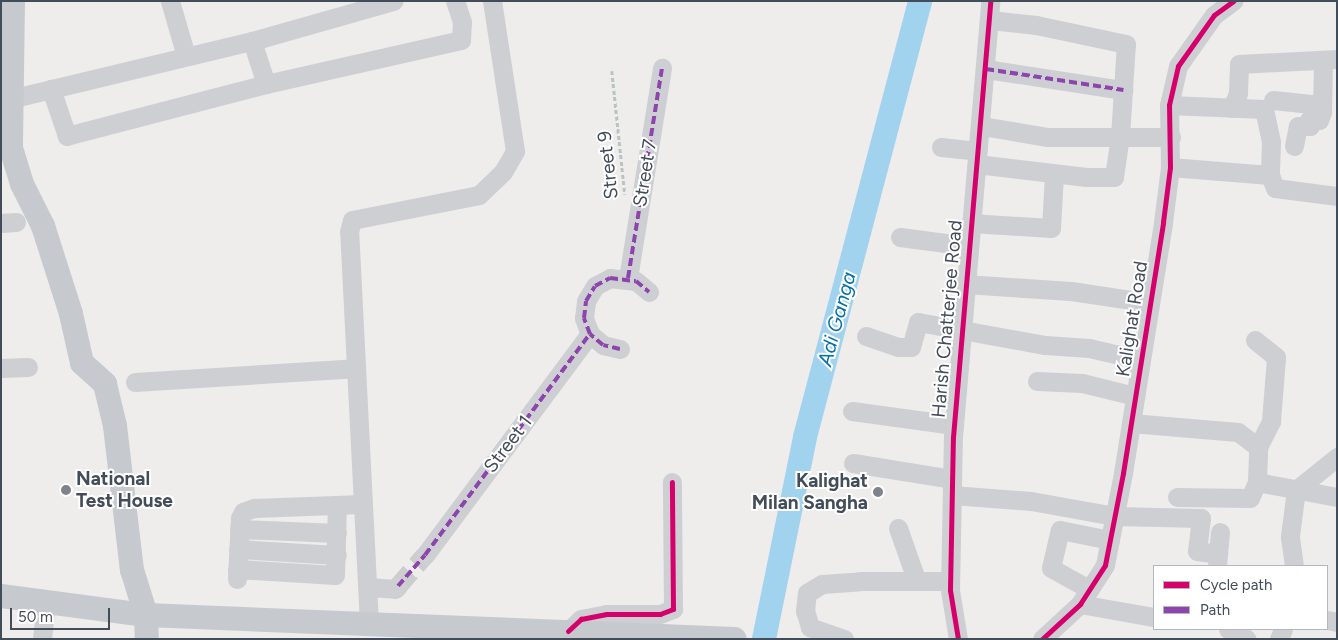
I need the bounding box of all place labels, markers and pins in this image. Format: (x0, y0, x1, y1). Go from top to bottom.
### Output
place label: National Test House (76, 468, 173, 512)
place label: Kalighat Milan Sangha (752, 470, 868, 514)
marker: National Test House (60, 484, 72, 496)
marker: Kalighat Milan Sangha (872, 486, 884, 498)

